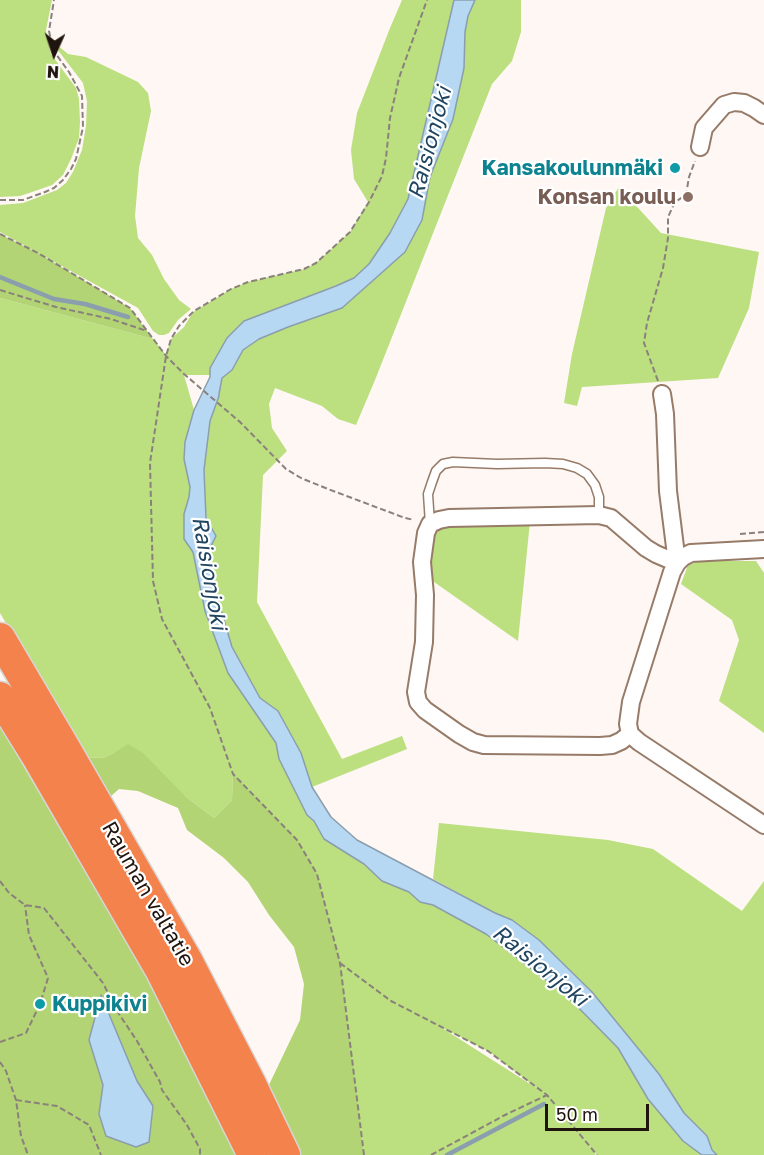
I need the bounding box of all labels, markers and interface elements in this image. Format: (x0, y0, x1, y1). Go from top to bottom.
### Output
north arrow (24, 24, 84, 84)
text: N (46, 62, 60, 82)
water label: Raisionjoki (402, 84, 458, 202)
place label: Kansakoulunmäki (482, 155, 663, 181)
marker: Kansakoulunmäki (668, 161, 682, 175)
place label: Konsan koulu (538, 184, 676, 210)
marker: Konsan koulu (681, 190, 695, 204)
water label: Raisionjoki (186, 514, 232, 632)
street label: Rauman valtatie (96, 817, 200, 971)
water label: Raisionjoki (487, 920, 593, 1012)
place label: Kuppikivi (52, 991, 147, 1017)
marker: Kuppikivi (33, 997, 47, 1011)
scale bar (548, 1092, 652, 1130)
text: 50 m (556, 1103, 598, 1125)

